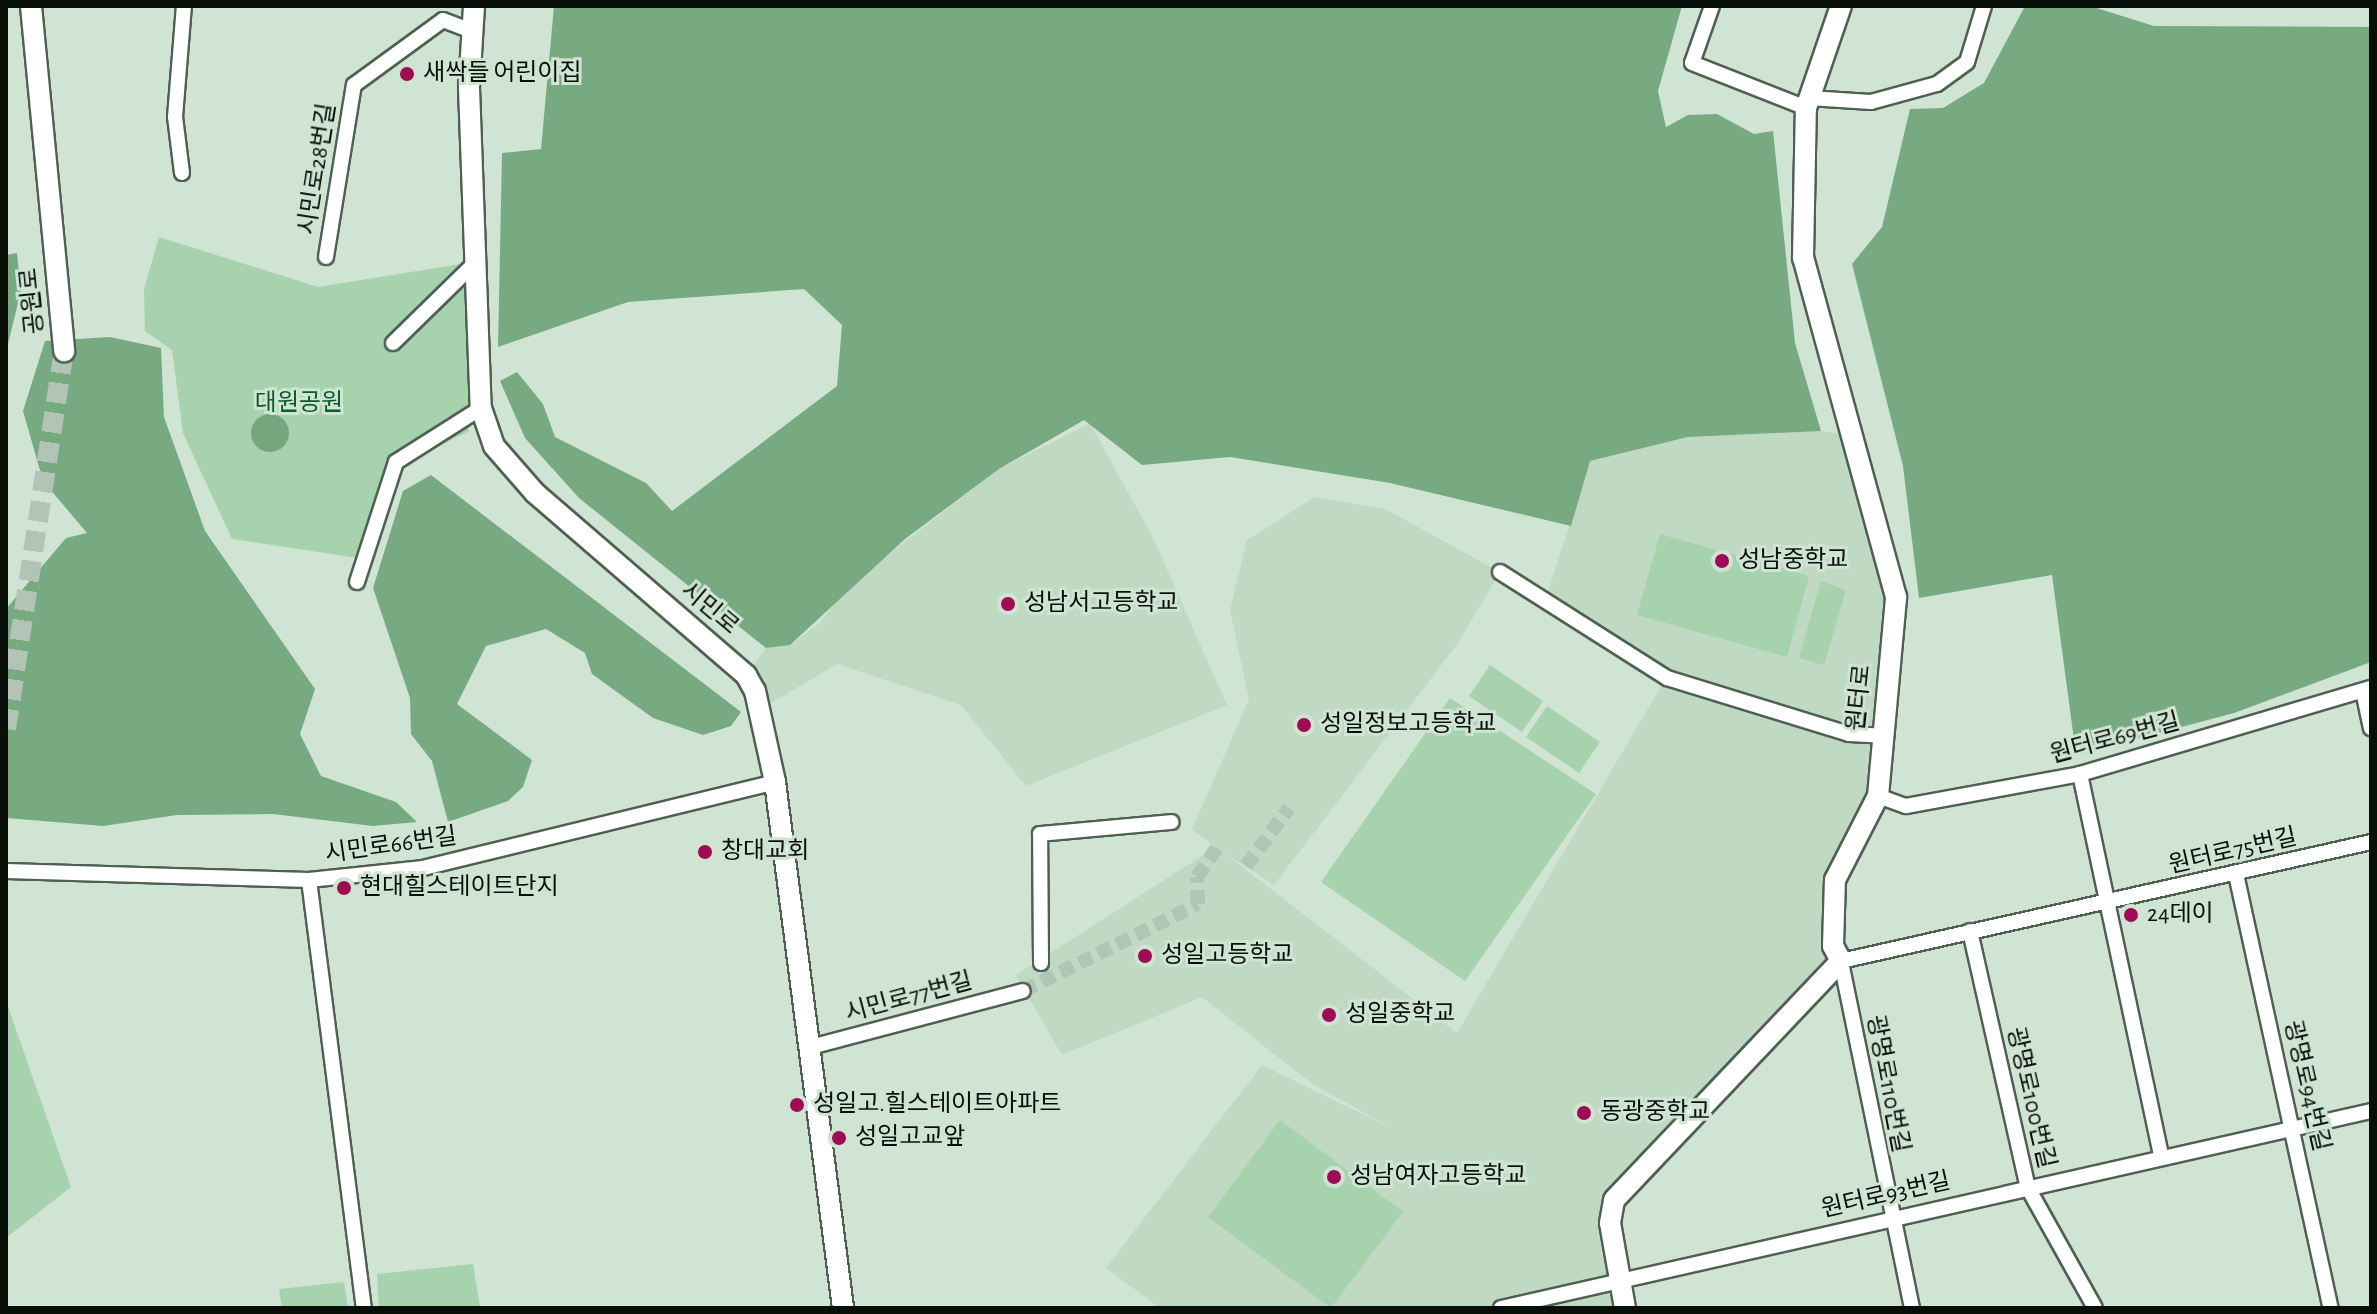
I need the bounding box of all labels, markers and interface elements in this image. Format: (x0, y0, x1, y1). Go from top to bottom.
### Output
place label: 새싹들 어린이집 (423, 60, 582, 88)
marker: 새싹들 어린이집 (398, 65, 416, 83)
street label: 시민로28번길 (293, 101, 343, 237)
street label: 공원로 (15, 267, 51, 335)
park label: 대원공원 (255, 390, 343, 418)
place label: 성남중학교 (1738, 547, 1848, 575)
marker: 성남중학교 (1713, 552, 1731, 570)
street label: 시민로 (674, 577, 744, 641)
place label: 성남서고등학교 (1024, 590, 1179, 618)
marker: 성남서고등학교 (999, 595, 1017, 613)
street label: 원터로 (1842, 664, 1878, 732)
street label: 원터로69번길 (2047, 708, 2183, 770)
place label: 성일정보고등학교 (1320, 711, 1497, 739)
marker: 성일정보고등학교 (1295, 716, 1313, 734)
street label: 시민로66번길 (323, 822, 459, 870)
street label: 원터로75번길 (2166, 823, 2300, 881)
place label: 창대교회 (721, 838, 809, 866)
marker: 창대교회 (696, 843, 714, 861)
place label: 현대힐스테이트단지 (360, 874, 559, 902)
marker: 현대힐스테이트단지 (335, 879, 353, 897)
place label: 24데이 (2147, 901, 2214, 929)
marker: 24데이 (2122, 906, 2140, 924)
place label: 성일고등학교 (1161, 942, 1293, 970)
marker: 성일고등학교 (1136, 947, 1154, 965)
street label: 시민로77번길 (842, 967, 976, 1029)
place label: 성일중학교 (1345, 1001, 1455, 1029)
marker: 성일중학교 (1320, 1006, 1338, 1024)
street label: 광명로110번길 (1860, 1013, 1914, 1155)
street label: 광명로94번길 (2277, 1018, 2335, 1154)
street label: 광명로100번길 (2000, 1025, 2060, 1171)
place label: 성일고.힐스테이트아파트 (813, 1091, 1061, 1119)
marker: 성일고.힐스테이트아파트 (788, 1096, 806, 1114)
place label: 동광중학교 (1600, 1099, 1710, 1127)
marker: 동광중학교 (1575, 1104, 1593, 1122)
place label: 성일고교앞 (855, 1124, 965, 1152)
marker: 성일고교앞 (830, 1129, 848, 1147)
place label: 성남여자고등학교 (1350, 1163, 1527, 1191)
street label: 원터로93번길 (1819, 1167, 1953, 1225)
marker: 성남여자고등학교 (1325, 1168, 1343, 1186)

